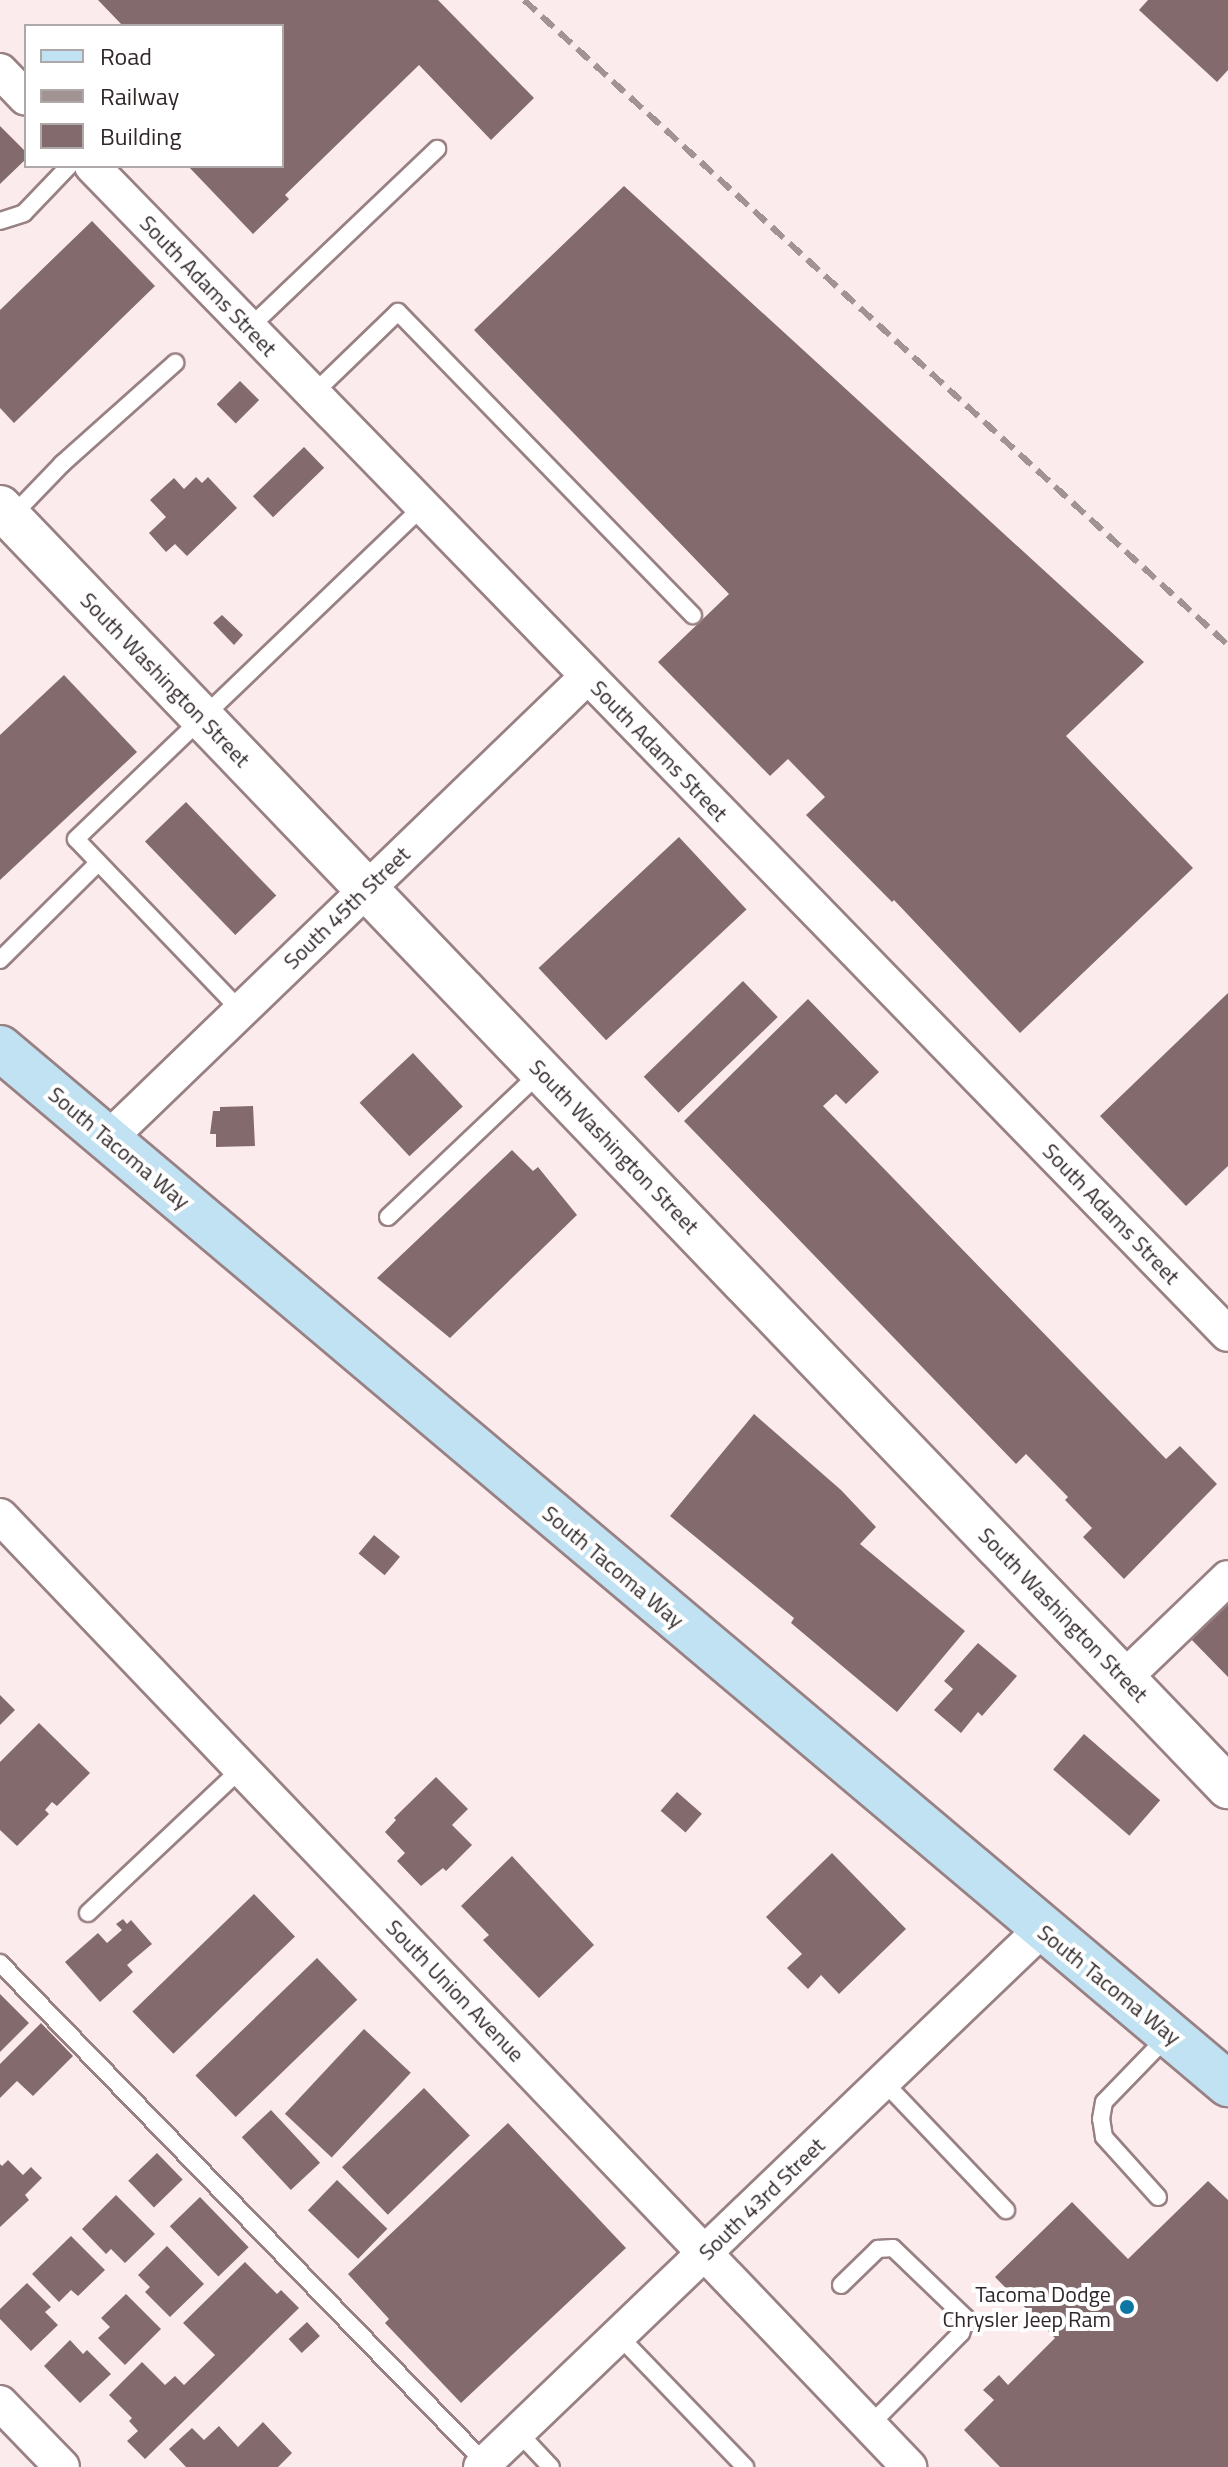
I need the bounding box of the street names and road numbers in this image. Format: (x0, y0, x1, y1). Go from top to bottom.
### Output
street label: South Adams Street (134, 210, 282, 362)
street label: South Washington Street (75, 587, 255, 773)
street label: South Adams Street (585, 675, 733, 827)
street label: South 45th Street (278, 841, 416, 975)
street label: South Washington Street (524, 1054, 704, 1240)
street label: South Tacoma Way (43, 1081, 195, 1215)
street label: South Adams Street (1037, 1138, 1185, 1290)
street label: South Tacoma Way (537, 1500, 689, 1634)
street label: South Washington Street (973, 1522, 1153, 1708)
street label: South Union Avenue (380, 1914, 530, 2068)
street label: South Tacoma Way (1032, 1919, 1186, 2051)
street label: South 43rd Street (694, 2132, 830, 2266)

